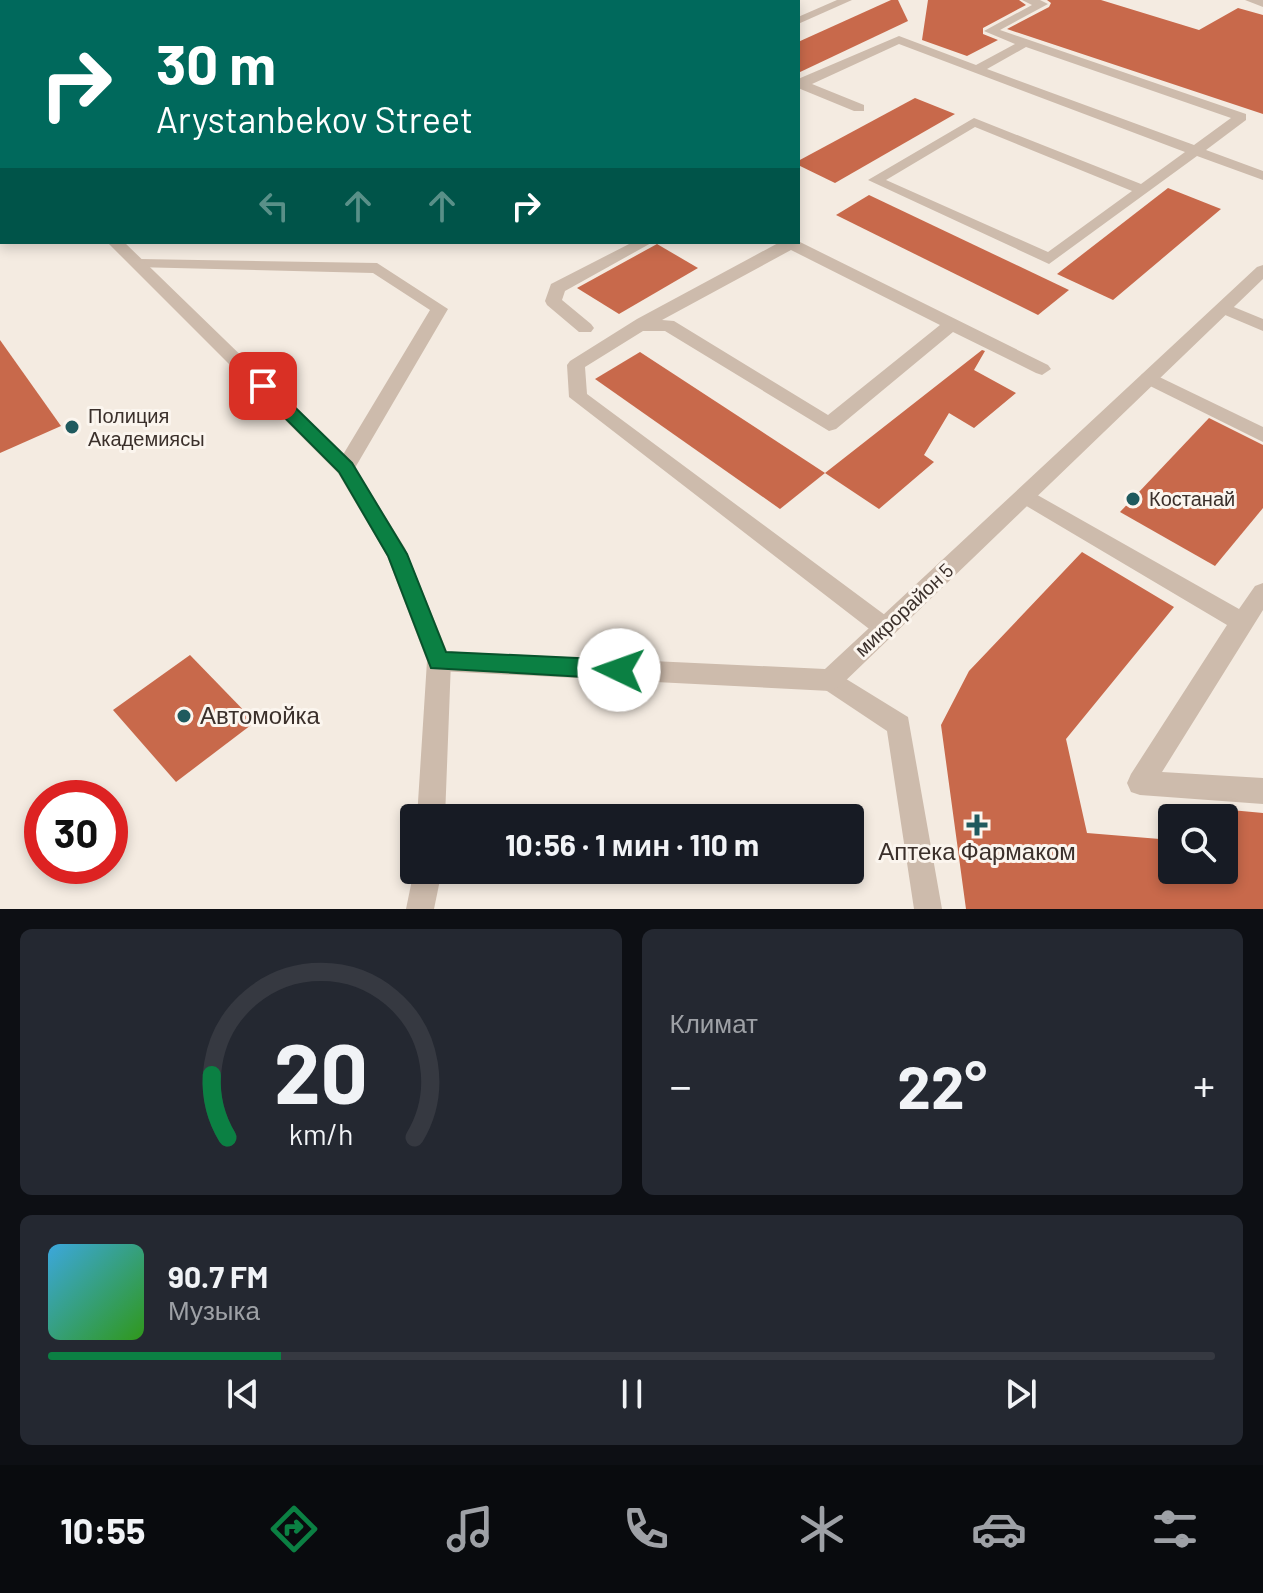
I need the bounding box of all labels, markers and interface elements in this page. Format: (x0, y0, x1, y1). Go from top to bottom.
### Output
text: 30 m (156, 29, 276, 96)
icon: right (24, 32, 128, 136)
text: Arystanbekov Street (156, 97, 473, 140)
icon: left (252, 184, 296, 228)
icon: ahead (336, 184, 380, 228)
icon: ahead (420, 184, 464, 228)
icon: right (504, 184, 548, 228)
pin (229, 352, 297, 420)
icon: arrive (241, 364, 285, 408)
place label: Полиция Академиясы (88, 403, 205, 450)
marker: Полиция Академиясы (63, 418, 81, 436)
place label: Костанай (1149, 486, 1235, 510)
marker: Костанай (1124, 490, 1142, 508)
street label: микрорайон 5 (849, 558, 958, 661)
position arrow (577, 628, 661, 712)
place label: Автомойка (200, 700, 321, 729)
marker: Автомойка (175, 707, 193, 725)
speed limit sign: 30 (24, 780, 128, 884)
map controls (1158, 804, 1238, 884)
button: search (1158, 804, 1238, 884)
marker: Аптека Фармаком (968, 816, 986, 834)
text: 10:56 · 1 мин · 110 m (505, 826, 759, 862)
place label: Аптека Фармаком (878, 836, 1076, 865)
text: Климат (670, 1007, 758, 1038)
text: 20 (274, 1021, 368, 1121)
text: 22° (897, 1049, 987, 1121)
text: − (670, 1058, 692, 1111)
text: + (1193, 1058, 1215, 1111)
text: km/h (288, 1116, 353, 1151)
text: 90.7 FM (168, 1258, 268, 1294)
text: Музыка (168, 1294, 260, 1325)
icon: previous (221, 1372, 265, 1416)
icon: pause (610, 1372, 654, 1416)
icon: next (999, 1372, 1043, 1416)
icon: directions (266, 1501, 322, 1557)
icon: music (442, 1501, 498, 1557)
icon: phone (618, 1501, 674, 1557)
icon: climate (794, 1501, 850, 1557)
icon: car (971, 1501, 1027, 1557)
icon: filters (1147, 1501, 1203, 1557)
text: 10:55 (60, 1508, 145, 1551)

